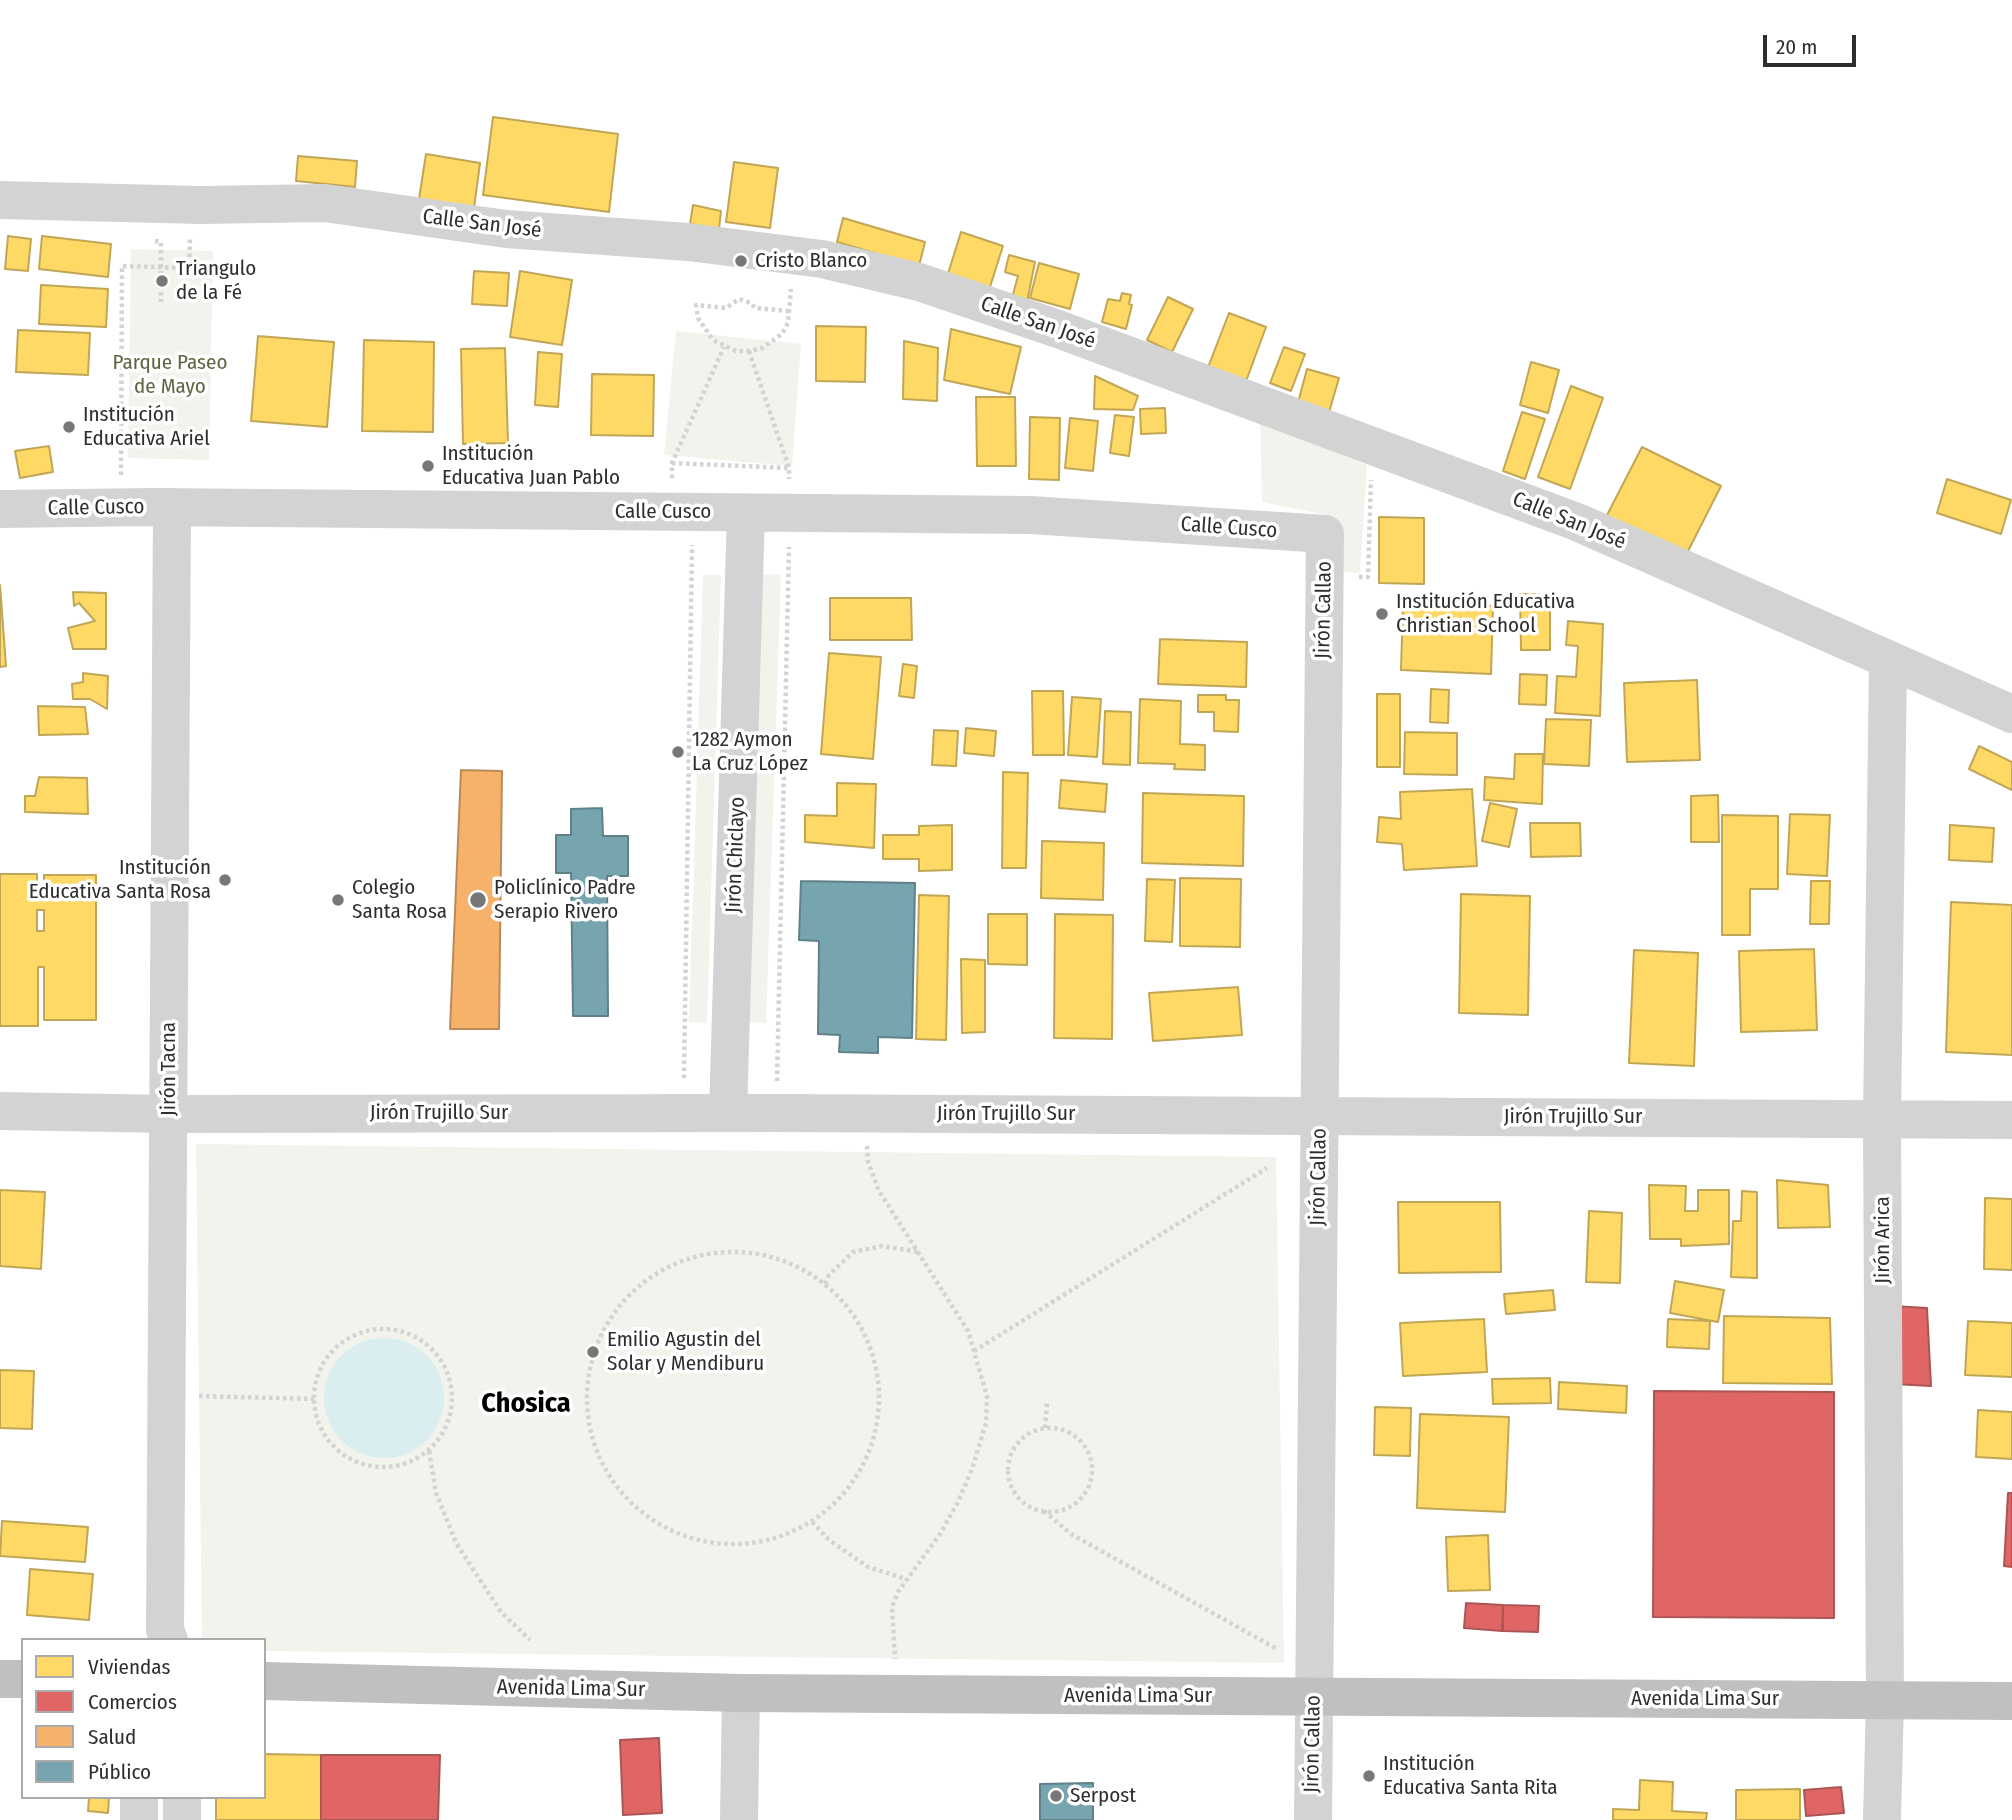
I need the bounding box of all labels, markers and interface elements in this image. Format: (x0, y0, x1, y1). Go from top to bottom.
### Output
scale bar (1767, 21, 1860, 65)
text: 20 m (1776, 34, 1817, 60)
street label: Calle San José (421, 204, 543, 244)
place label: Cristo Blanco (755, 248, 867, 274)
marker: Cristo Blanco (733, 253, 749, 269)
place label: Triangulo de la Fé (176, 256, 256, 306)
marker: Triangulo de la Fé (154, 273, 170, 289)
street label: Calle San José (977, 292, 1099, 354)
park label: Parque Paseo de Mayo (113, 350, 227, 400)
place label: Institución Educativa Ariel (83, 402, 210, 452)
marker: Institución Educativa Ariel (61, 419, 77, 435)
place label: Institución Educativa Juan Pablo (442, 441, 620, 491)
marker: Institución Educativa Juan Pablo (420, 458, 436, 474)
street label: Calle San José (1509, 487, 1629, 555)
street label: Calle Cusco (47, 495, 145, 521)
street label: Calle Cusco (615, 499, 711, 525)
street label: Calle Cusco (1180, 512, 1278, 544)
street label: Jirón Callao (1311, 561, 1337, 659)
place label: Institución Educativa Christian School (1396, 589, 1575, 639)
marker: Institución Educativa Christian School (1374, 606, 1390, 622)
place label: 1282 Aymon La Cruz López (692, 727, 808, 777)
marker: 1282 Aymon La Cruz López (670, 744, 686, 760)
street label: Jirón Chiclayo (721, 796, 751, 914)
place label: Institución Educativa Santa Rosa (29, 855, 211, 905)
marker: Institución Educativa Santa Rosa (217, 872, 233, 888)
place label: Colegio Santa Rosa (352, 875, 447, 925)
place label: Policlínico Padre Serapio Rivero (494, 875, 636, 925)
marker: Policlínico Padre Serapio Rivero (468, 890, 488, 910)
marker: Colegio Santa Rosa (330, 892, 346, 908)
street label: Jirón Tacna (156, 1022, 182, 1116)
street label: Jirón Trujillo Sur (370, 1100, 508, 1126)
street label: Jirón Trujillo Sur (937, 1101, 1075, 1127)
street label: Jirón Trujillo Sur (1504, 1104, 1642, 1130)
street label: Jirón Callao (1306, 1128, 1332, 1226)
street label: Jirón Arica (1870, 1196, 1896, 1284)
place label: Emilio Agustin del Solar y Mendiburu (607, 1327, 764, 1377)
marker: Emilio Agustin del Solar y Mendiburu (585, 1344, 601, 1360)
district label: Chosica (481, 1387, 571, 1421)
legend (21, 1638, 266, 1799)
text: Viviendas (88, 1654, 170, 1680)
street label: Avenida Lima Sur (497, 1675, 645, 1703)
street label: Avenida Lima Sur (1064, 1683, 1212, 1709)
street label: Avenida Lima Sur (1631, 1686, 1779, 1712)
text: Comercios (88, 1689, 177, 1715)
street label: Jirón Callao (1300, 1695, 1326, 1793)
text: Salud (88, 1724, 136, 1750)
place label: Institución Educativa Santa Rita (1383, 1751, 1558, 1801)
text: Público (88, 1759, 151, 1785)
marker: Institución Educativa Santa Rita (1361, 1768, 1377, 1784)
place label: Serpost (1070, 1783, 1136, 1809)
marker: Serpost (1048, 1788, 1064, 1804)

